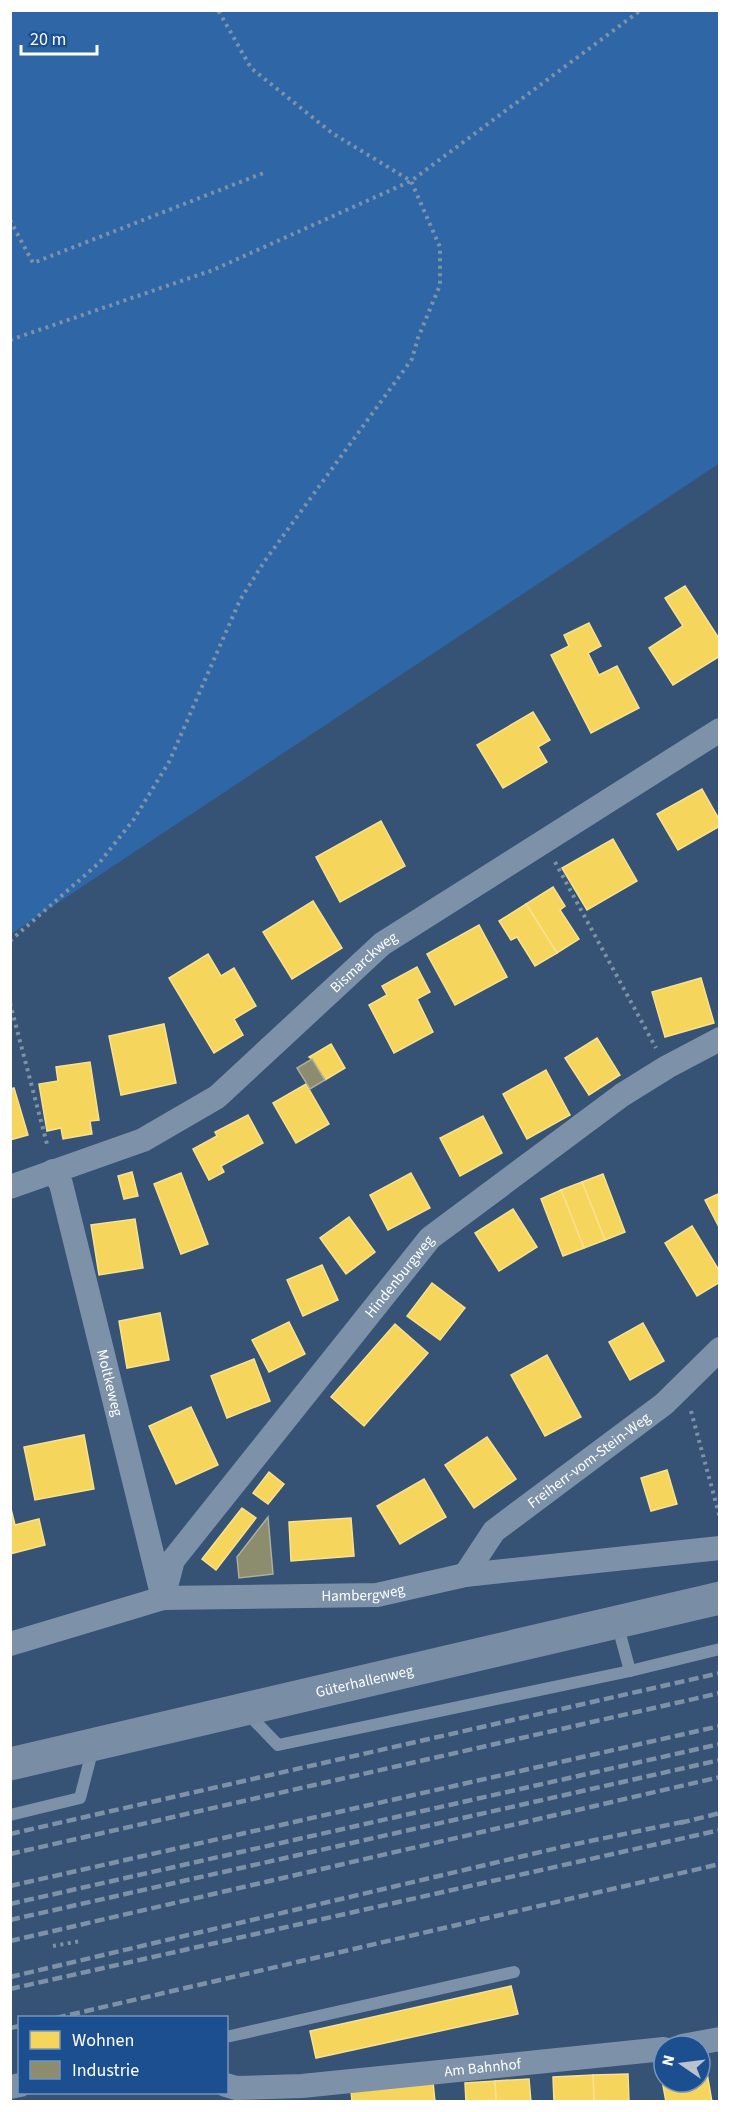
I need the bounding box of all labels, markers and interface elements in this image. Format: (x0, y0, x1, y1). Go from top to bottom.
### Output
scale bar (21, 18, 98, 56)
text: 20 m (30, 27, 66, 52)
street label: Bismarckweg (326, 927, 402, 998)
street label: Hindenburgweg (360, 1231, 439, 1323)
street label: Moltkeweg (91, 1347, 128, 1419)
street label: Freiherr-vom-Stein-Weg (523, 1407, 655, 1513)
street label: Hambergweg (321, 1579, 407, 1607)
street label: Güterhallenweg (314, 1660, 416, 1703)
legend (18, 2016, 228, 2094)
text: Wohnen (72, 2028, 134, 2053)
north arrow (652, 2034, 712, 2094)
text: N (656, 2053, 680, 2068)
street label: Am Bahnhof (443, 2054, 523, 2082)
text: Industrie (72, 2058, 139, 2083)

